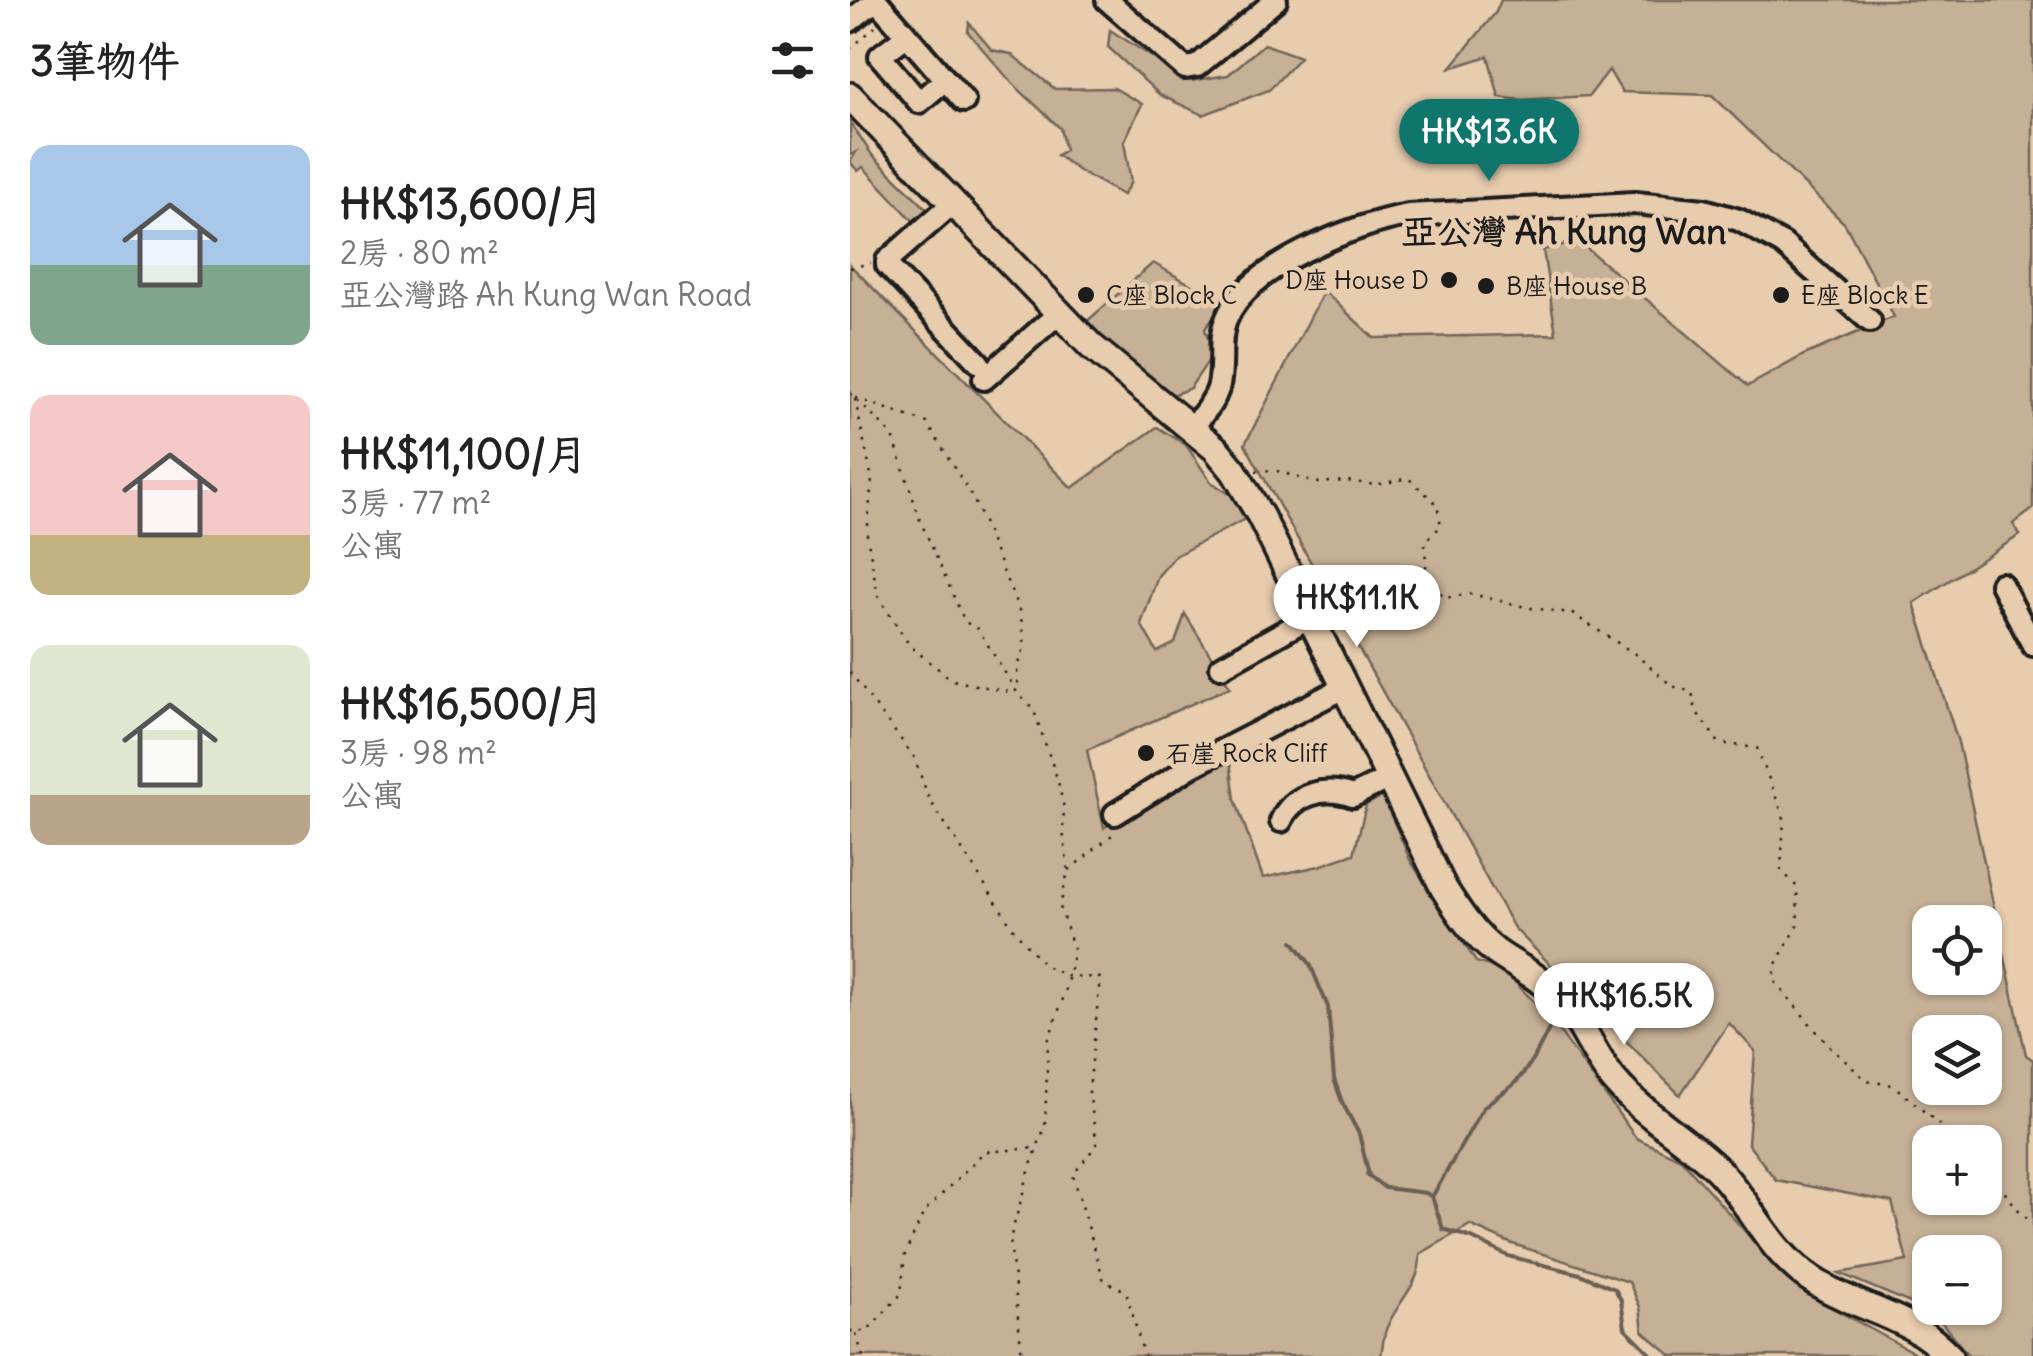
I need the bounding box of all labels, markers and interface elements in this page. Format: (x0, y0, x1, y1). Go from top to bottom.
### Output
icon: filters (765, 33, 820, 88)
text: 3筆物件 (30, 35, 180, 87)
pin: HK$13.6K (1386, 99, 1592, 184)
text: HK$13.6K (1421, 111, 1557, 152)
text: HK$13,600/月 (340, 178, 604, 230)
icon: home (110, 185, 230, 305)
district label: 亞公灣 Ah Kung Wan (1401, 209, 1727, 253)
text: 2房 · 80 m² (340, 232, 499, 273)
place label: D座 House D (1285, 264, 1429, 296)
marker: D座 House D (1438, 269, 1460, 291)
place label: B座 House B (1506, 270, 1647, 302)
text: 亞公灣路 Ah Kung Wan Road (340, 274, 752, 315)
marker: B座 House B (1475, 275, 1497, 297)
place label: C座 Block C (1106, 279, 1237, 311)
place label: E座 Block E (1801, 279, 1929, 311)
marker: C座 Block C (1075, 284, 1097, 306)
marker: E座 Block E (1770, 284, 1792, 306)
text: HK$11,100/月 (340, 428, 588, 480)
icon: home (110, 435, 230, 555)
text: 3房 · 77 m² (340, 482, 492, 523)
text: 公寓 (340, 524, 404, 565)
pin: HK$11.1K (1254, 565, 1460, 650)
text: HK$11.1K (1295, 577, 1419, 618)
text: HK$16,500/月 (340, 678, 605, 730)
icon: home (110, 685, 230, 805)
text: 3房 · 98 m² (340, 732, 497, 773)
place label: 石崖 Rock Cliff (1166, 737, 1328, 769)
marker: 石崖 Rock Cliff (1135, 742, 1157, 764)
text: 公寓 (340, 774, 404, 815)
map controls (1912, 905, 2002, 1325)
button: locate (1912, 905, 2002, 995)
pin: HK$16.5K (1521, 963, 1727, 1048)
text: HK$16.5K (1556, 975, 1692, 1016)
button: layers (1912, 1015, 2002, 1105)
button: + (1912, 1125, 2002, 1215)
button: − (1912, 1235, 2002, 1325)

